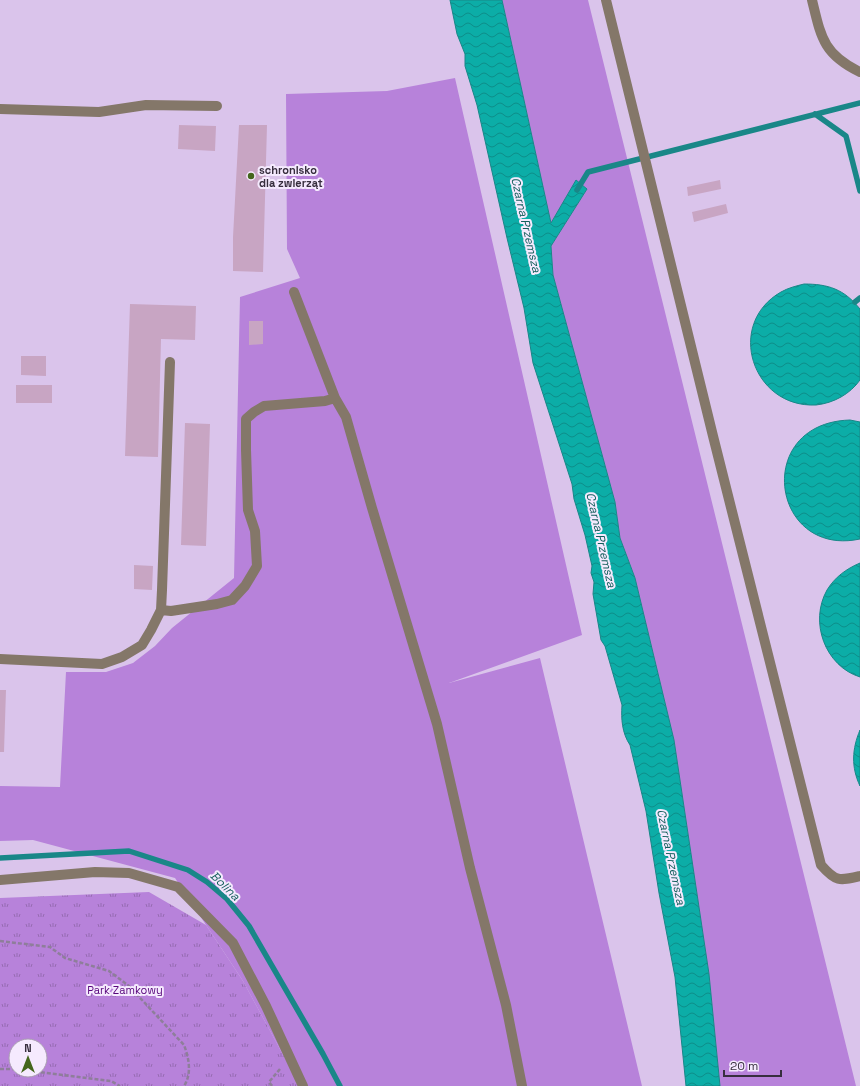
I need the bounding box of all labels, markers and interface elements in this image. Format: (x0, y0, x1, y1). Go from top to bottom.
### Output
place label: schronisko dla zwierząt (259, 163, 323, 190)
marker: schronisko dla zwierząt (246, 171, 256, 181)
water label: Czarna Przemsza (507, 176, 545, 274)
water label: Czarna Przemsza (582, 491, 620, 589)
water label: Czarna Przemsza (653, 808, 689, 906)
water label: Bolina (207, 868, 243, 904)
park label: Park Zamkowy (87, 983, 163, 997)
north arrow (8, 1038, 48, 1078)
text: N (24, 1041, 32, 1055)
scale bar (724, 1052, 781, 1078)
text: 20 m (730, 1058, 758, 1074)

